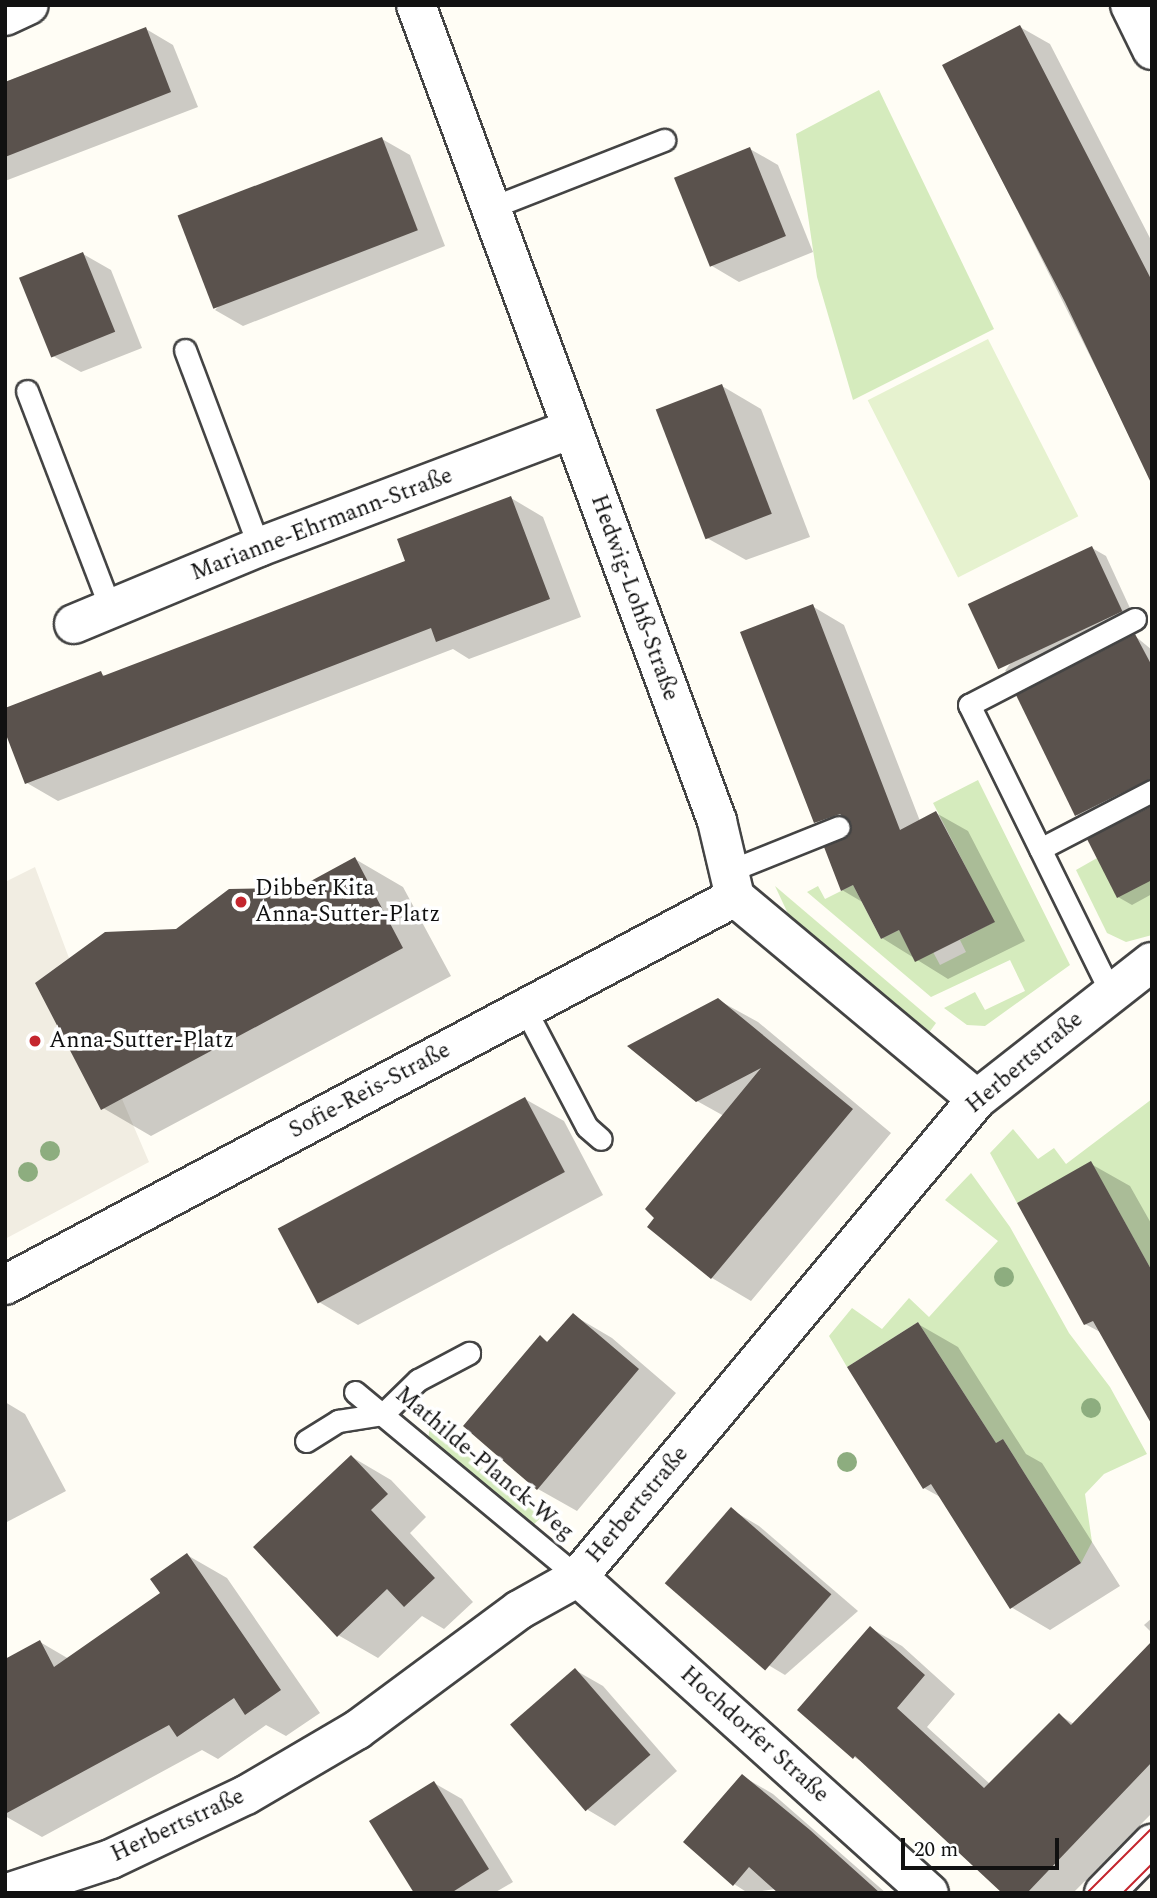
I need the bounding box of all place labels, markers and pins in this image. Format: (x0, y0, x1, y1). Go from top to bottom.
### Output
place label: Dibber Kita Anna-Sutter-Platz (255, 875, 440, 929)
marker: Dibber Kita Anna-Sutter-Platz (233, 894, 249, 910)
place label: Anna-Sutter-Platz (49, 1027, 234, 1055)
marker: Anna-Sutter-Platz (27, 1033, 43, 1049)

